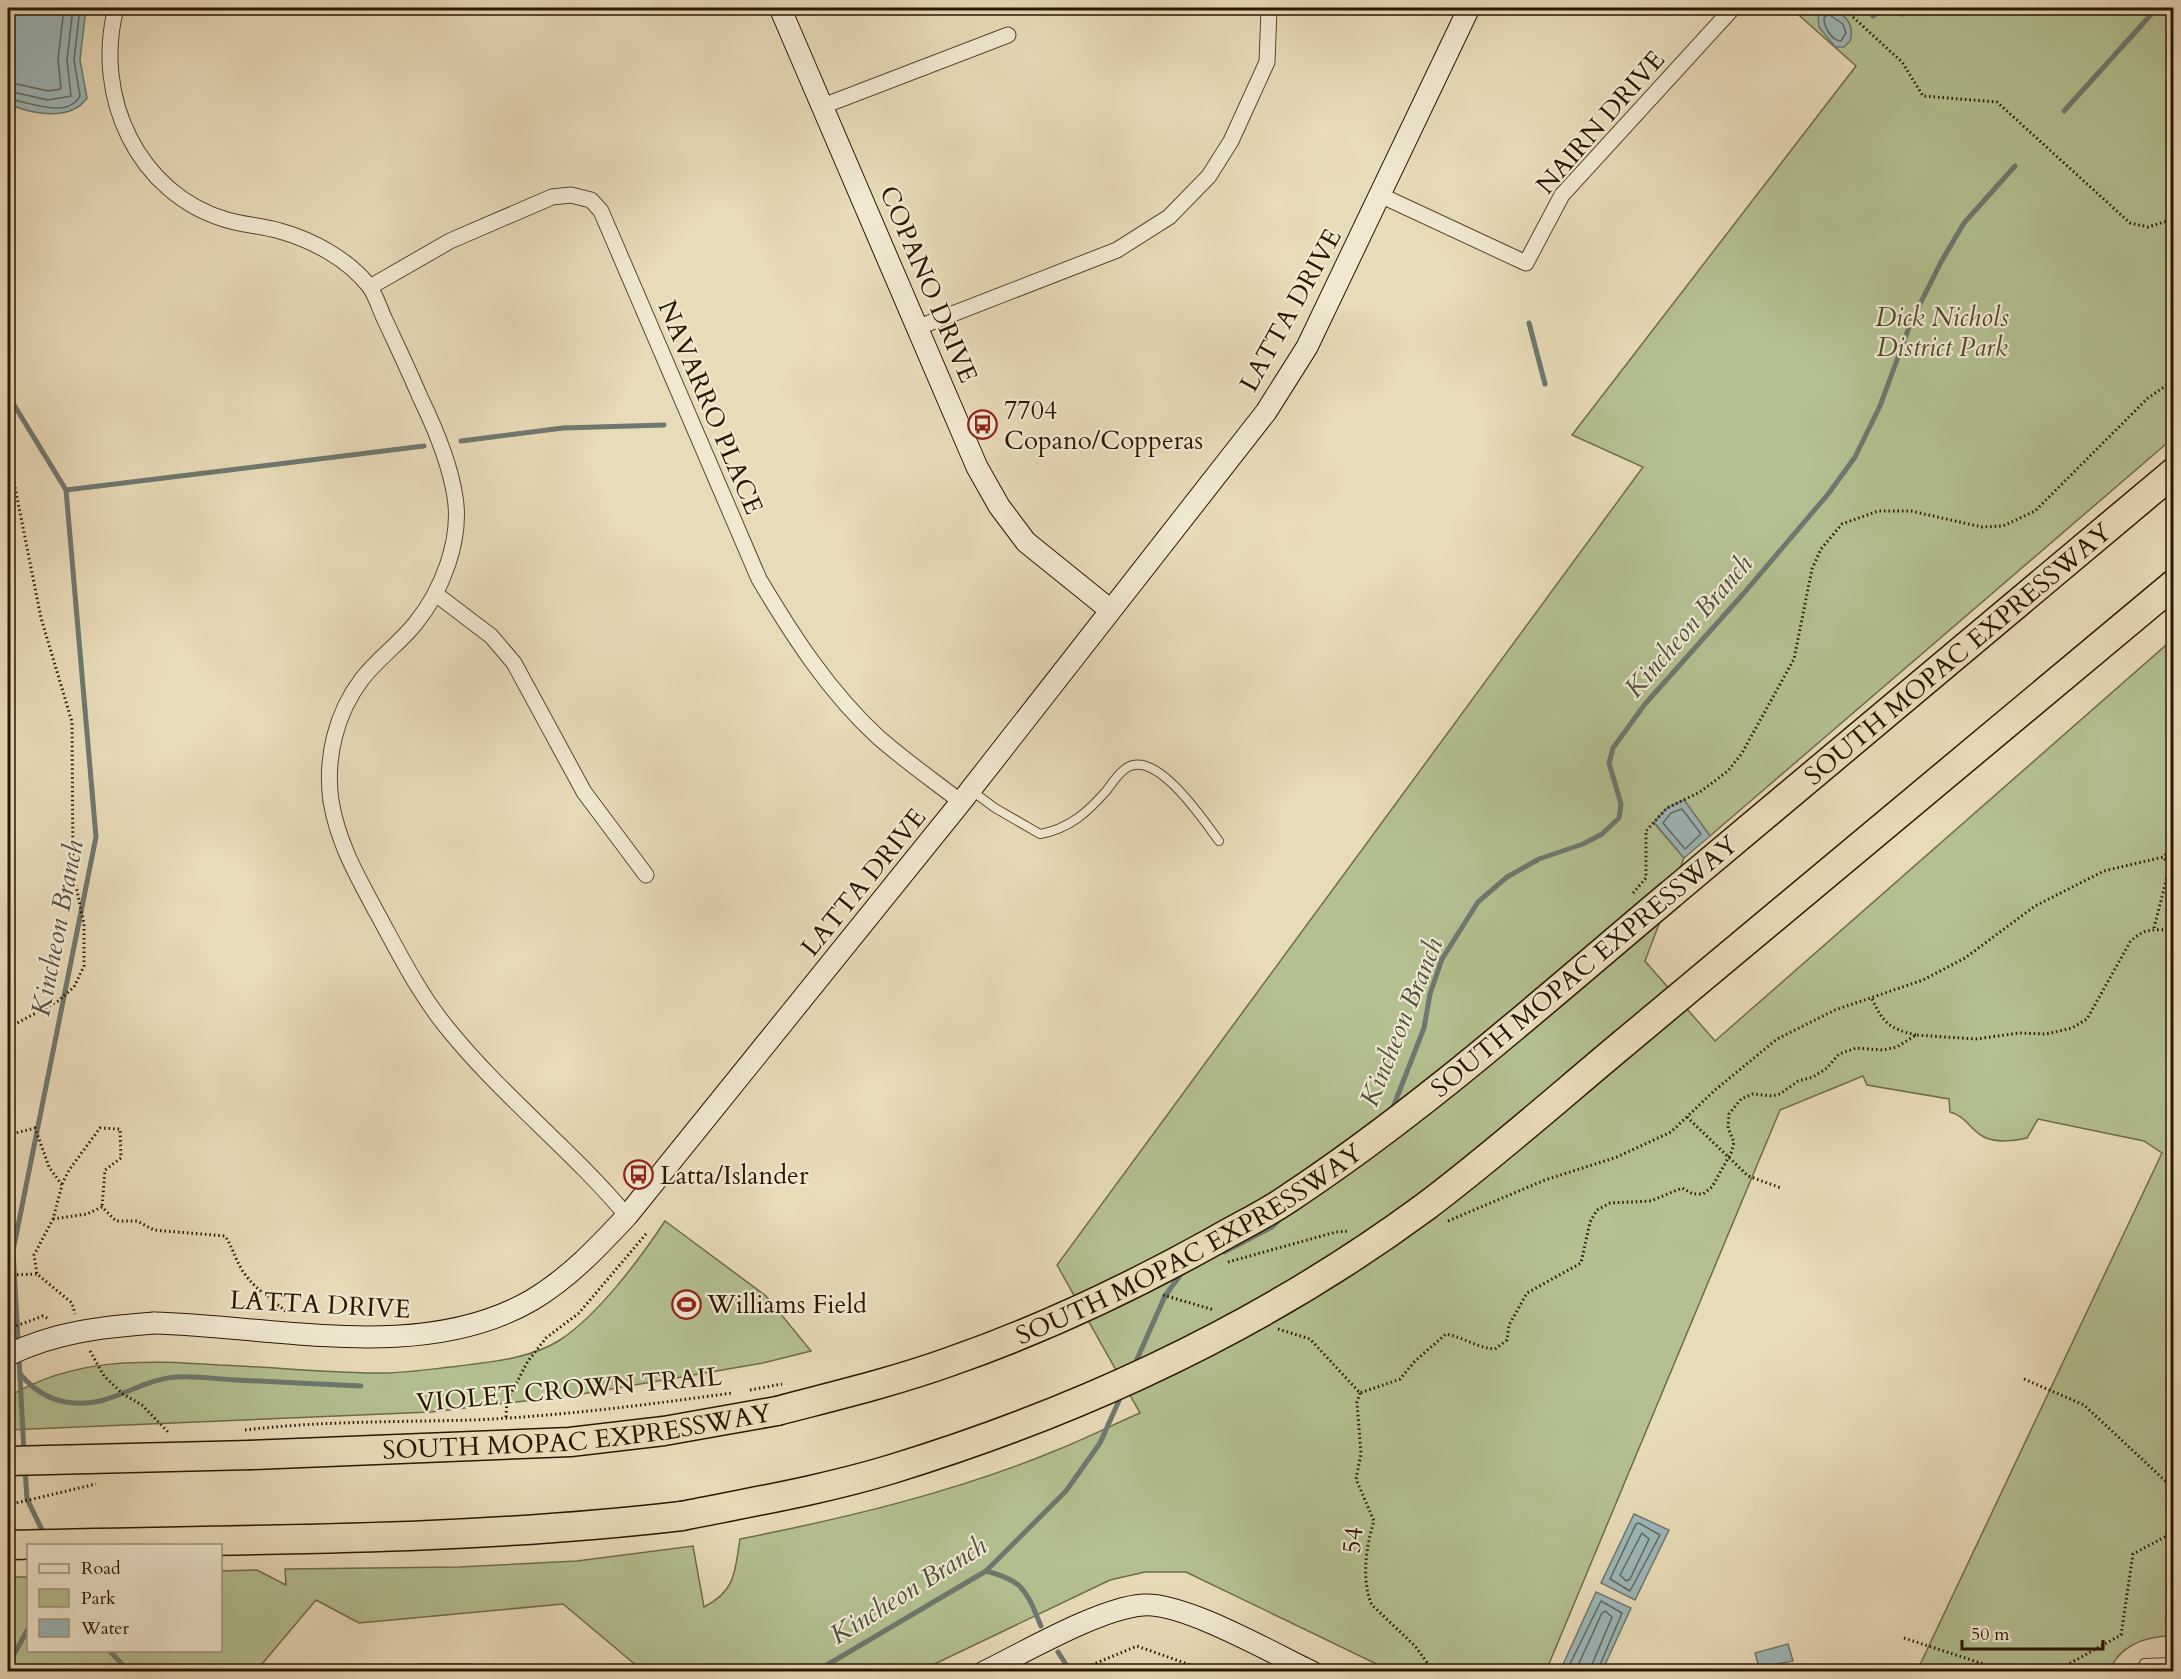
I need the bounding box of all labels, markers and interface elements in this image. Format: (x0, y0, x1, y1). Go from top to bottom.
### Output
street label: NAIRN DRIVE (1528, 43, 1673, 202)
street label: COPANO DRIVE (871, 180, 986, 388)
street label: LATTA DRIVE (1231, 223, 1350, 398)
street label: NAVARRO PLACE (650, 295, 771, 520)
park label: Dick Nichols District Park (1875, 300, 2009, 365)
place label: 7704 Copano/Copperas (1004, 393, 1203, 458)
bus stop icon: 7704 Copano/Copperas (967, 409, 999, 441)
street label: SOUTH MOPAC EXPRESSWAY (1797, 515, 2119, 793)
water label: Kincheon Branch (1616, 547, 1761, 706)
street label: LATTA DRIVE (793, 801, 934, 964)
street label: SOUTH MOPAC EXPRESSWAY (1423, 827, 1746, 1105)
water label: Kincheon Branch (22, 837, 93, 1019)
water label: Kincheon Branch (1351, 932, 1452, 1112)
street label: SOUTH MOPAC EXPRESSWAY (1011, 1135, 1370, 1353)
place label: Latta/Islander (660, 1158, 809, 1193)
bus stop icon: Latta/Islander (623, 1159, 655, 1191)
street label: LATTA DRIVE (229, 1282, 411, 1327)
place label: Williams Field (706, 1287, 867, 1322)
sports icon: Williams Field (670, 1288, 702, 1320)
street label: VIOLET CROWN TRAIL (415, 1359, 724, 1420)
street label: SOUTH MOPAC EXPRESSWAY (382, 1395, 775, 1468)
street label: 54 (1334, 1525, 1371, 1555)
water label: Kincheon Branch (823, 1527, 994, 1653)
legend (27, 1544, 222, 1652)
text: Road (81, 1556, 121, 1581)
text: Park (81, 1586, 116, 1611)
scale bar (1962, 1613, 2103, 1651)
text: Water (80, 1616, 130, 1641)
text: 50 m (1971, 1622, 2010, 1647)

